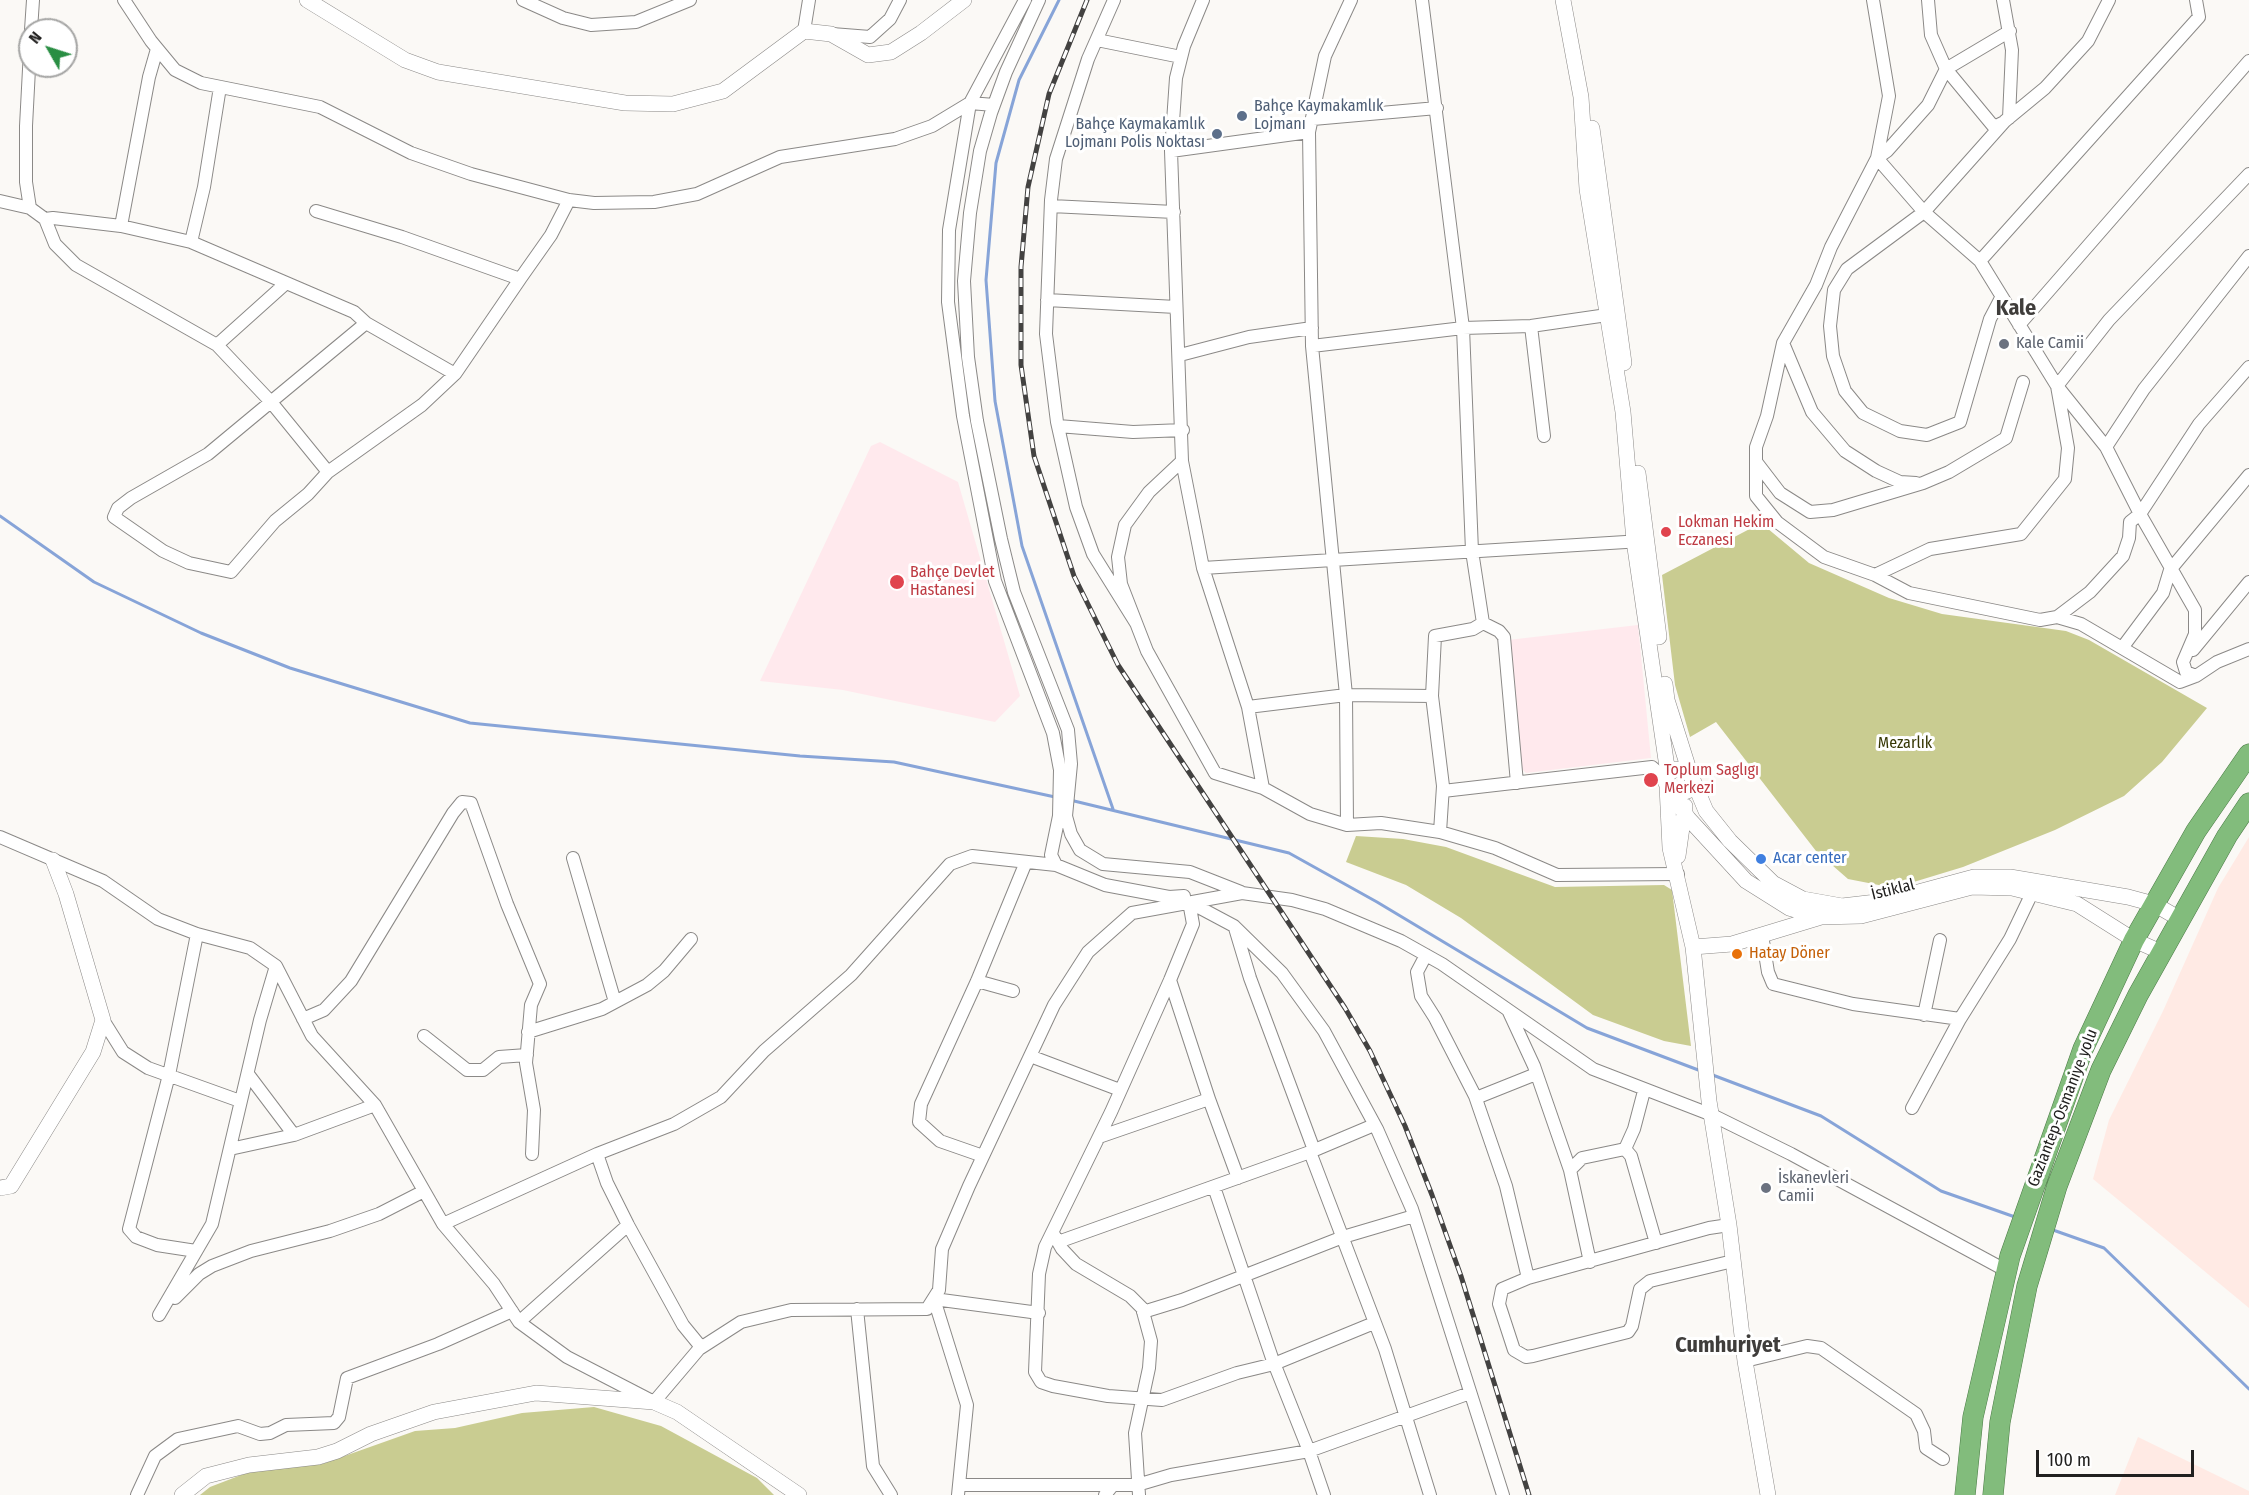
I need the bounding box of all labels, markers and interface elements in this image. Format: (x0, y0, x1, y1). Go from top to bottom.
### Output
north arrow (18, 18, 78, 78)
text: N (25, 28, 46, 47)
place label: Bahçe Kaymakamlık Lojmanı (1254, 97, 1384, 135)
marker: Bahçe Kaymakamlık Lojmanı (1235, 109, 1249, 123)
place label: Bahçe Kaymakamlık Lojmanı Polis Noktası (1065, 115, 1205, 153)
marker: Bahçe Kaymakamlık Lojmanı Polis Noktası (1210, 127, 1224, 141)
district label: Kale (1996, 296, 2036, 322)
place label: Kale Camii (2016, 334, 2084, 354)
marker: Kale Camii (1997, 337, 2011, 351)
place label: Lokman Hekim Eczanesi (1678, 513, 1774, 551)
marker: Lokman Hekim Eczanesi (1659, 525, 1673, 539)
place label: Bahçe Devlet Hastanesi (910, 563, 995, 601)
marker: Bahçe Devlet Hastanesi (888, 573, 906, 591)
park label: Mezarlık (1878, 734, 1932, 754)
place label: Toplum Saglıgı Merkezi (1664, 761, 1759, 799)
marker: Toplum Saglıgı Merkezi (1642, 771, 1660, 789)
place label: Acar center (1773, 849, 1847, 869)
marker: Acar center (1754, 852, 1768, 866)
street label: İstiklal (1869, 875, 1917, 905)
place label: Hatay Döner (1749, 944, 1830, 964)
marker: Hatay Döner (1730, 947, 1744, 961)
street label: Gaziantep-Osmaniye yolu (2024, 1026, 2102, 1190)
place label: İskanevleri Camii (1778, 1169, 1849, 1207)
marker: İskanevleri Camii (1759, 1181, 1773, 1195)
district label: Cumhuriyet (1675, 1333, 1781, 1359)
scale bar (2039, 1438, 2196, 1476)
text: 100 m (2047, 1449, 2091, 1471)

